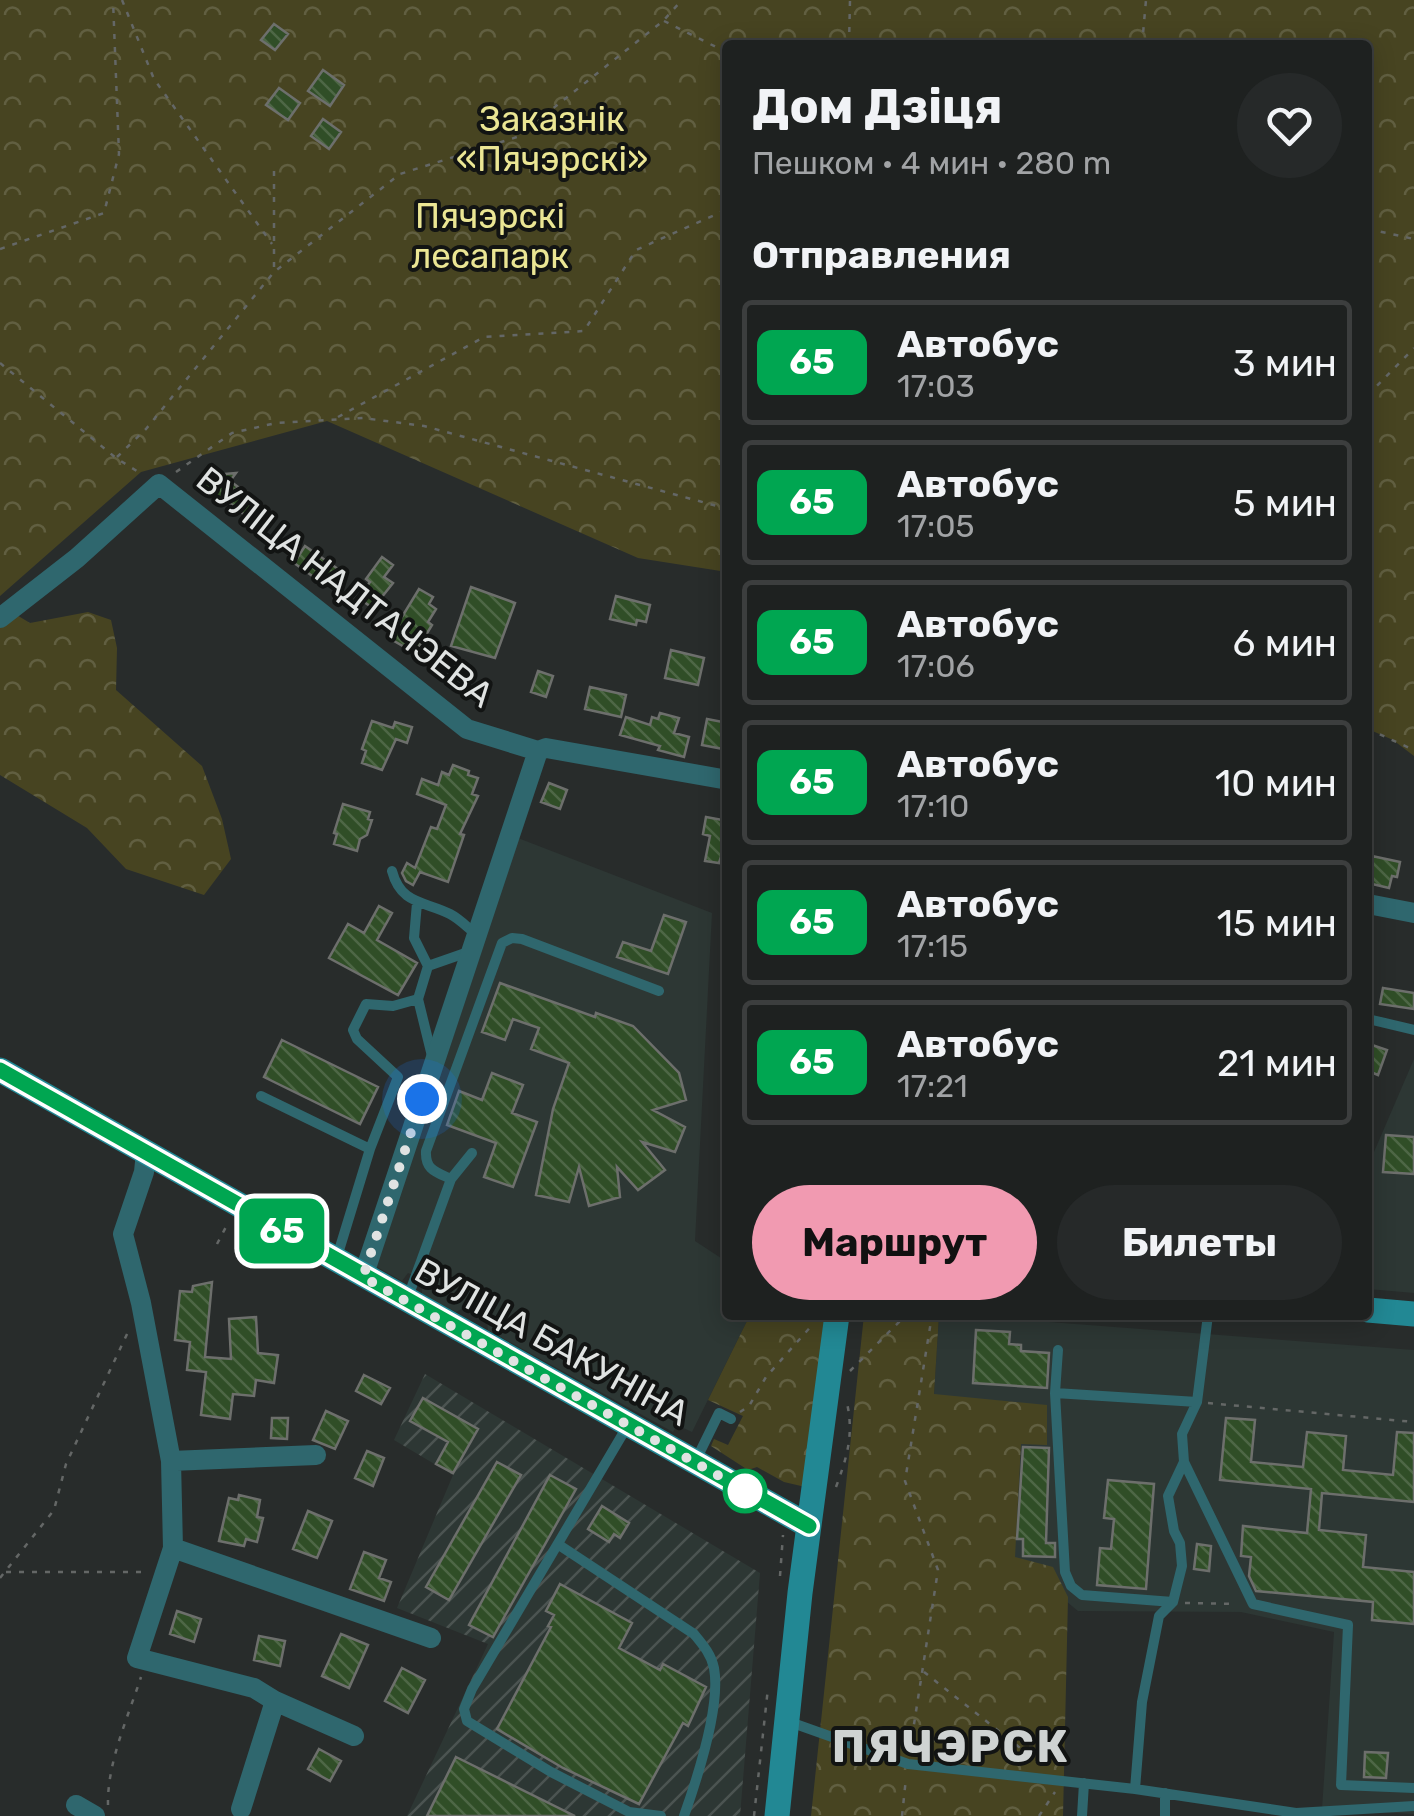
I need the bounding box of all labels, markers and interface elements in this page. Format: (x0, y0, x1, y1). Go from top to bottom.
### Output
button: heart (1237, 73, 1342, 178)
text: Дом Дзіця (752, 78, 1002, 135)
park label: Заказнік «Пячэрскі» (456, 98, 648, 180)
text: Пешком · 4 мин · 280 m (752, 144, 1111, 182)
park label: Пячэрскі лесапарк (411, 195, 569, 277)
text: Отправления (752, 232, 1011, 278)
text: Автобус (897, 321, 1059, 367)
text: 3 мин (1233, 340, 1337, 386)
text: 65 (789, 341, 835, 383)
text: 17:03 (897, 367, 975, 405)
street label: ВУЛІЦА НАДТАЧЭЕВА (188, 458, 502, 716)
text: Автобус (897, 461, 1059, 507)
text: 5 мин (1233, 480, 1337, 526)
text: 65 (789, 481, 835, 523)
text: 17:05 (897, 507, 975, 545)
text: Автобус (897, 601, 1059, 647)
text: 6 мин (1233, 620, 1337, 666)
text: 65 (789, 621, 835, 663)
text: 17:06 (897, 647, 975, 685)
text: Автобус (897, 741, 1059, 787)
text: 10 мин (1215, 760, 1337, 806)
text: 65 (789, 761, 835, 803)
text: 17:10 (897, 787, 969, 825)
text: Автобус (897, 881, 1059, 927)
text: 15 мин (1217, 900, 1337, 946)
text: 65 (789, 901, 835, 943)
text: 17:15 (897, 927, 968, 965)
text: Автобус (897, 1021, 1059, 1067)
text: 21 мин (1217, 1040, 1337, 1086)
text: 65 (789, 1041, 835, 1083)
text: 17:21 (897, 1067, 968, 1105)
your location (397, 1074, 447, 1124)
button: Маршрут (752, 1185, 1037, 1300)
button: Билеты (1057, 1185, 1342, 1300)
line badge: 65 (237, 1198, 327, 1264)
text: 65 (259, 1210, 305, 1252)
street label: ВУЛІЦА БАКУНІНА (408, 1249, 696, 1435)
unlabelled marker (724, 1470, 766, 1512)
district label: ПЯЧЭРСК (832, 1720, 1070, 1773)

